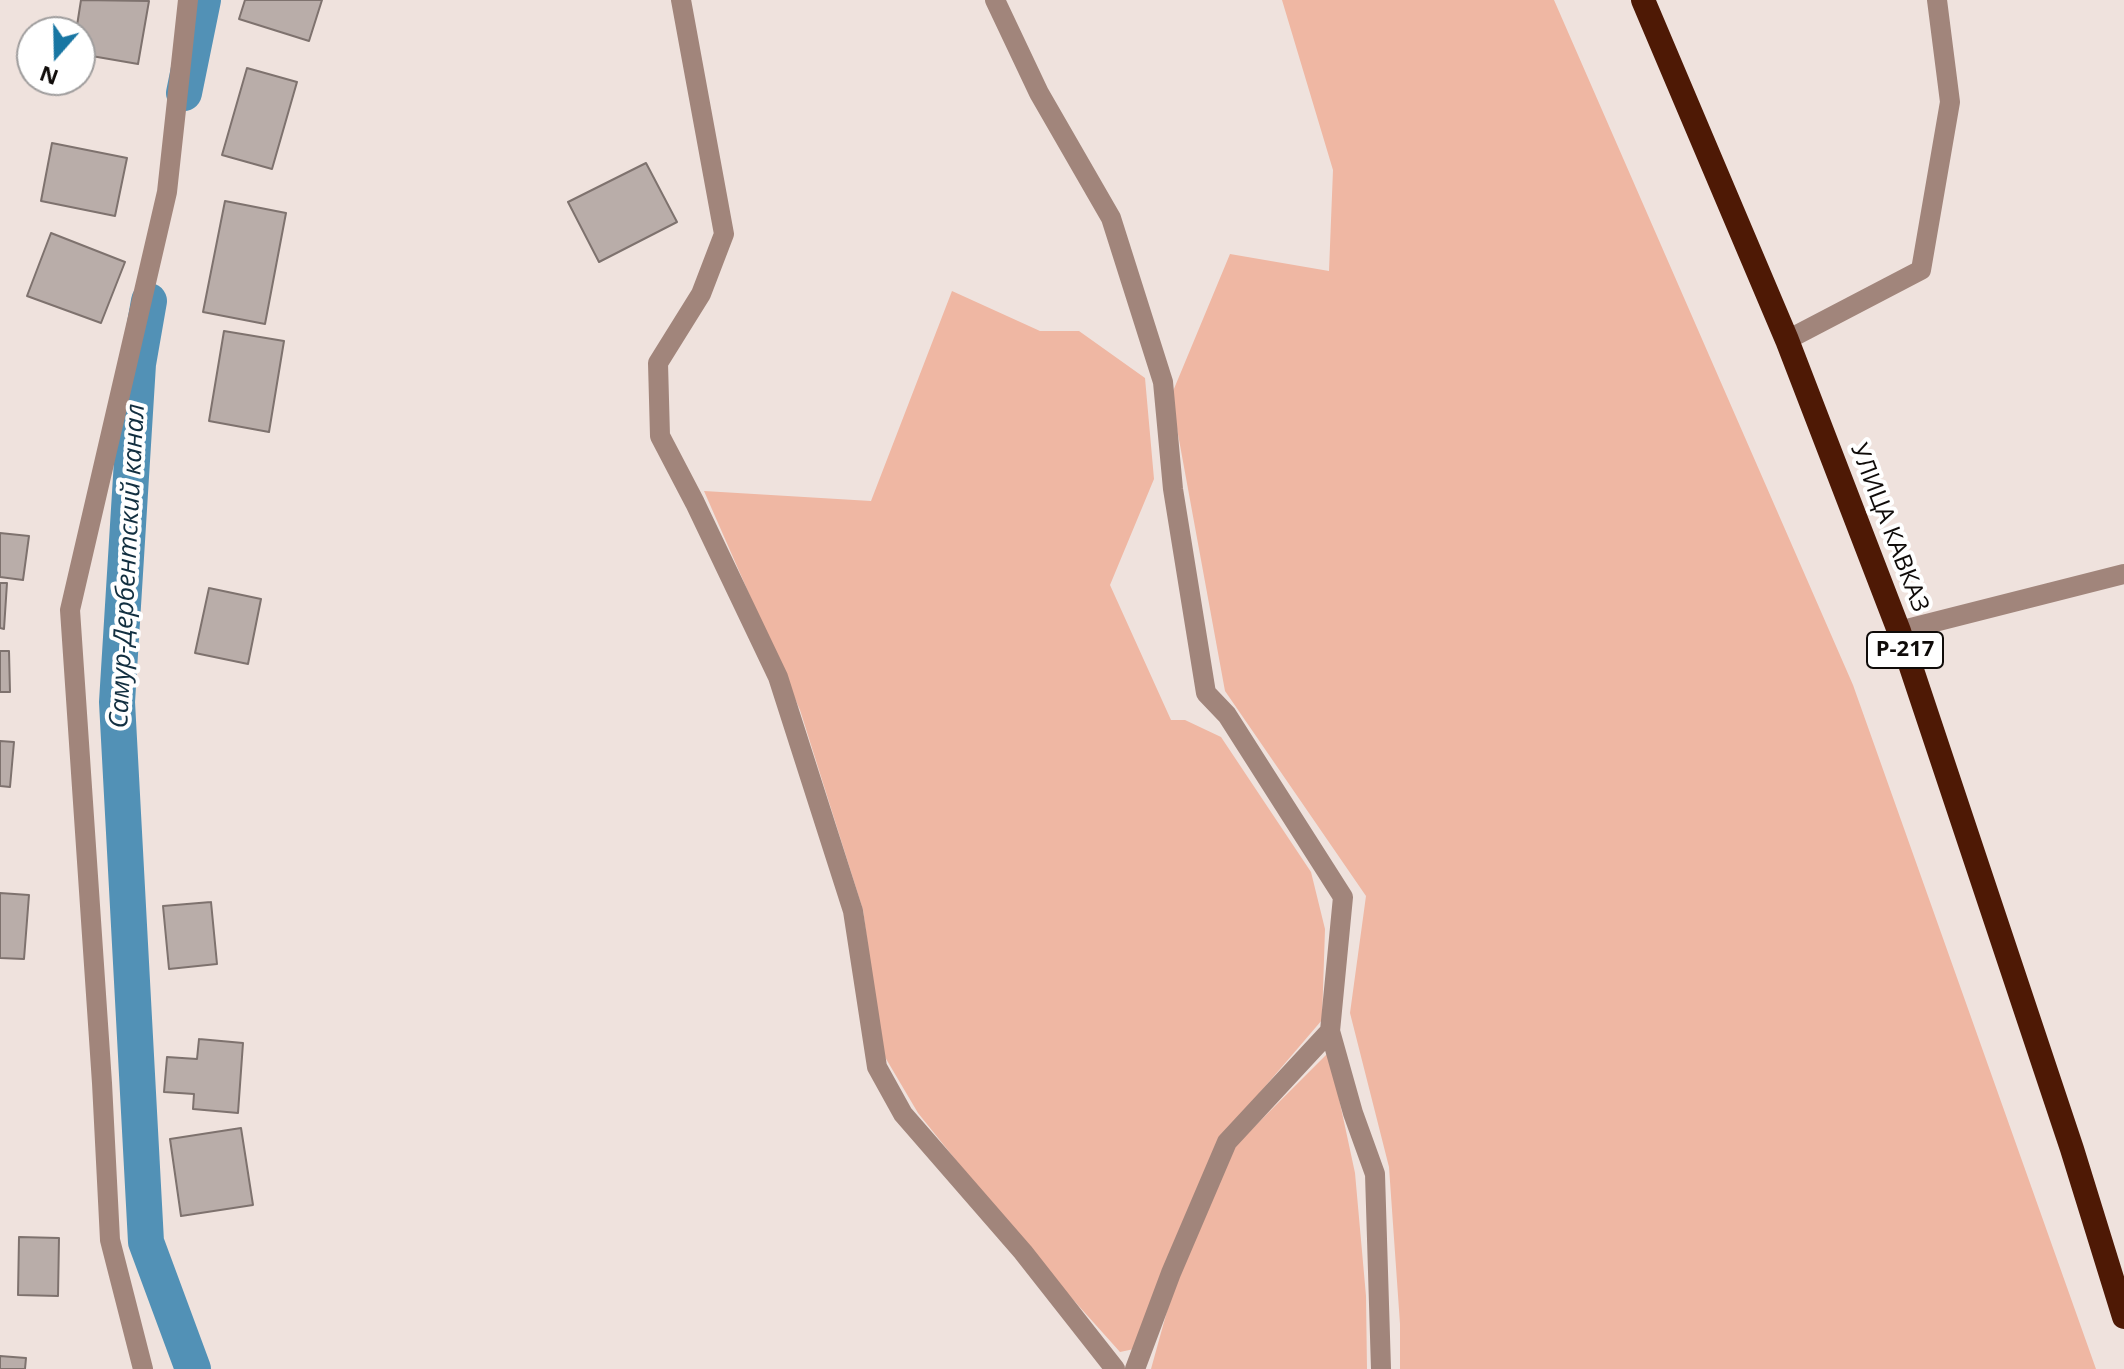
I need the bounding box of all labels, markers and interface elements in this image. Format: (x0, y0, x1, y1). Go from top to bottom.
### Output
north arrow (16, 16, 96, 96)
text: N (35, 60, 62, 94)
water label: Самур-Дербентский канал (104, 403, 152, 729)
street label: УЛИЦА КАВКАЗ (1844, 440, 1934, 616)
road number: Р-217 (1867, 632, 1943, 668)

